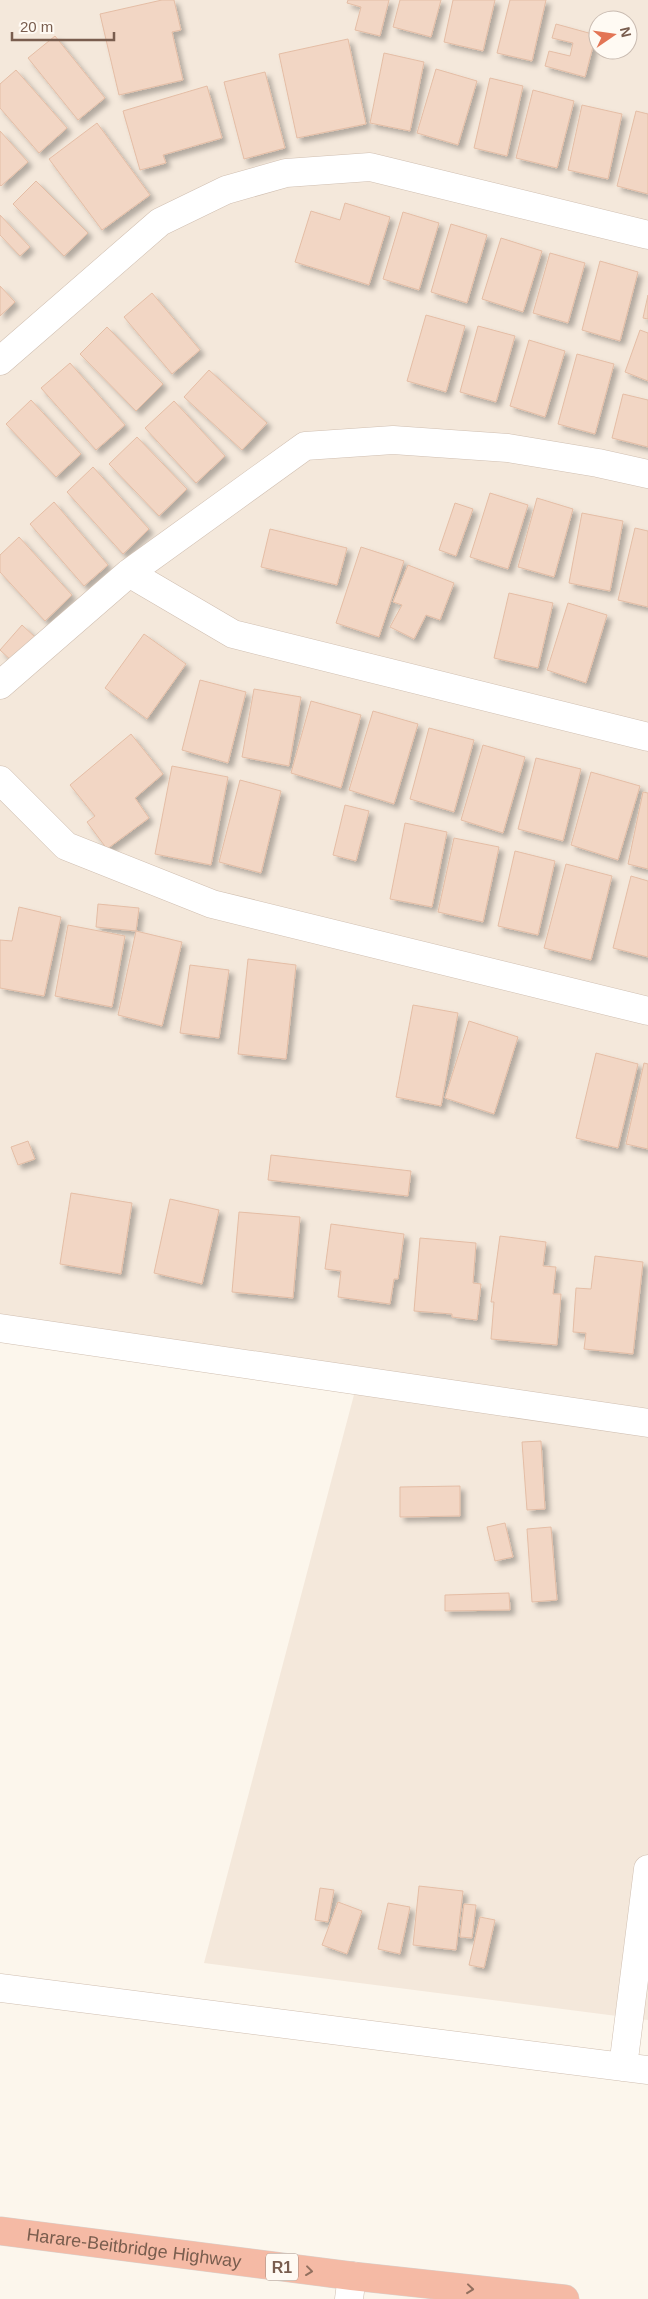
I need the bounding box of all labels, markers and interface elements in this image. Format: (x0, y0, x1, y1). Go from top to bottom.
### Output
scale bar (12, 10, 115, 42)
north arrow (588, 10, 638, 60)
text: 20 m (20, 18, 53, 35)
text: N (617, 25, 635, 39)
street label: Harare-Beitbridge Highway (25, 2224, 242, 2272)
road number: R1 (266, 2254, 298, 2280)
one-way arrow (304, 2265, 313, 2275)
one-way arrow (466, 2283, 474, 2294)

